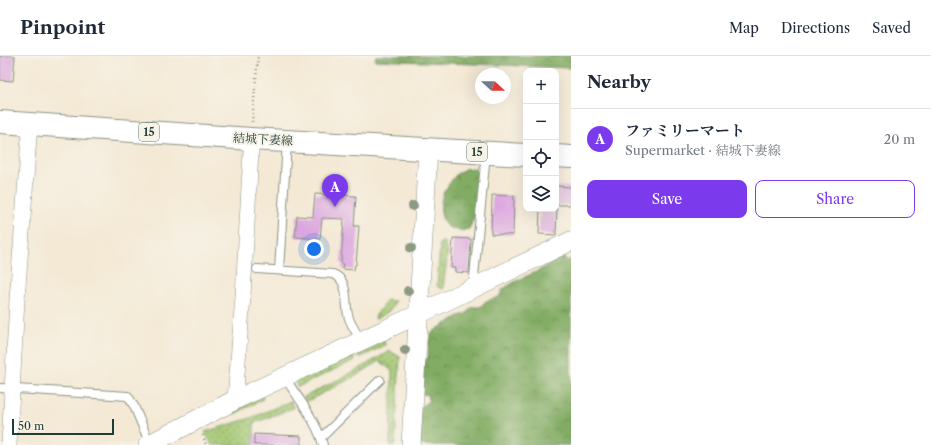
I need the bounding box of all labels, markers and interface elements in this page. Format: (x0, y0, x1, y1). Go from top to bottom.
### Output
text: Pinpoint (20, 16, 105, 39)
text: Map (729, 19, 759, 37)
text: Directions (781, 19, 850, 37)
text: Saved (872, 19, 911, 37)
north arrow (475, 68, 511, 104)
map controls (523, 68, 559, 212)
button: + (523, 68, 559, 104)
text: Nearby (587, 72, 651, 92)
button: − (523, 104, 559, 140)
text: ファミリーマート (625, 121, 745, 140)
road number: 15 (139, 123, 159, 141)
street label: 結城下妻線 (233, 130, 293, 148)
text: A (595, 131, 605, 147)
text: 20 m (884, 131, 915, 147)
button: locate (523, 140, 559, 176)
text: Supermarket · 結城下妻線 (625, 142, 780, 158)
road number: 15 (467, 143, 487, 161)
pin: A (322, 174, 348, 207)
button: layers (523, 176, 559, 212)
button: Save (587, 180, 747, 218)
button: Share (755, 180, 915, 218)
your location (304, 239, 324, 259)
scale bar (12, 417, 114, 436)
text: 50 m (18, 419, 44, 433)

